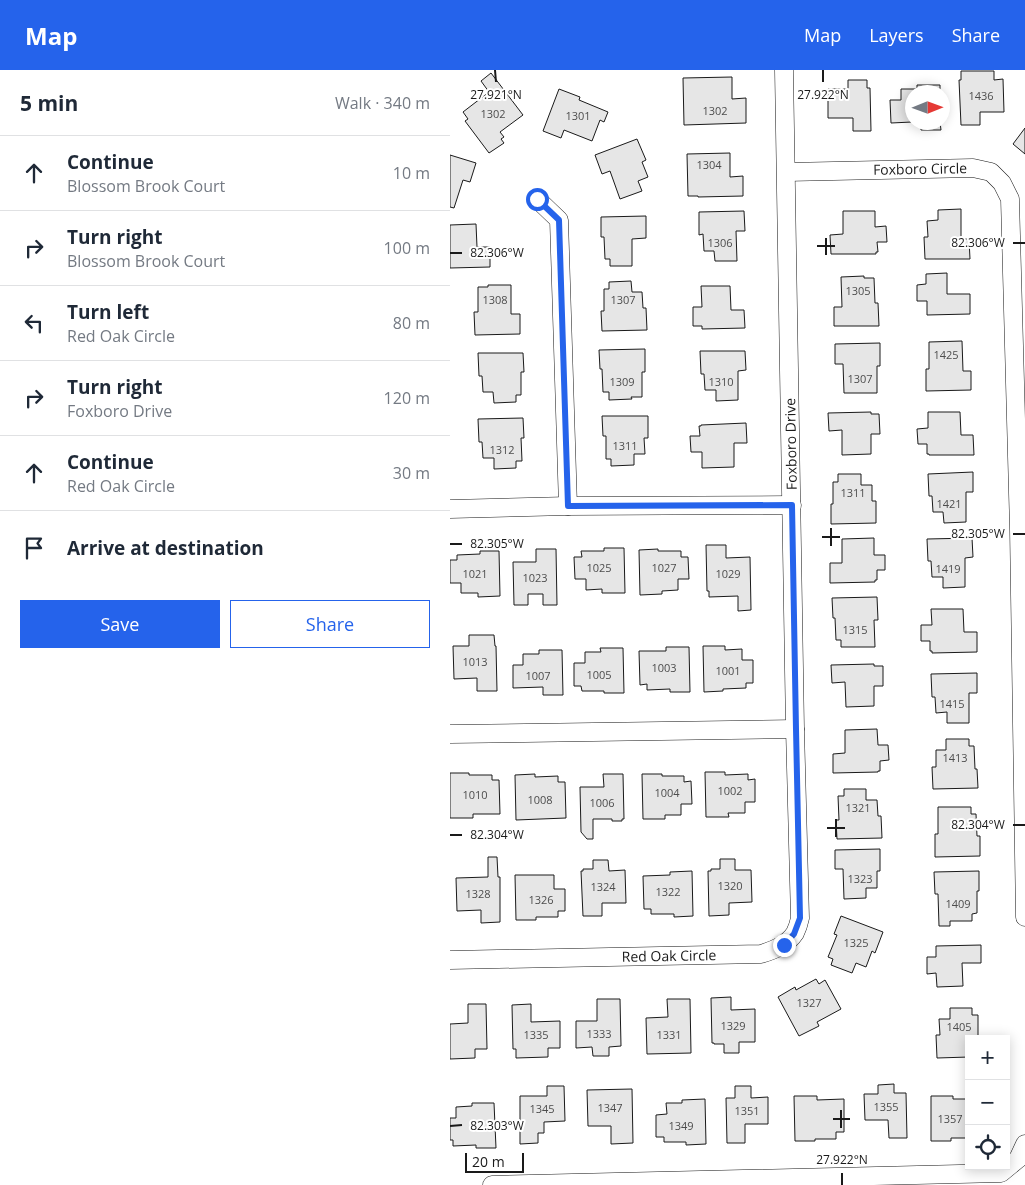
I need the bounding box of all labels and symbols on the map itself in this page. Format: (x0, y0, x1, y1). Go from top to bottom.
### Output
north arrow (905, 85, 950, 130)
text: 27.921°N (470, 86, 522, 103)
text: 27.922°N (797, 86, 849, 103)
house number: 1436 (968, 88, 994, 103)
house number: 1302 (702, 103, 728, 118)
house number: 1302 (480, 106, 506, 121)
house number: 1301 (565, 108, 591, 123)
house number: 1304 (696, 157, 722, 172)
street label: Foxboro Circle (873, 158, 967, 179)
route start (526, 188, 549, 211)
text: 82.306°W (951, 234, 1005, 251)
house number: 1306 (707, 235, 733, 250)
text: 82.306°W (470, 244, 524, 261)
house number: 1305 (845, 283, 871, 298)
house number: 1308 (482, 292, 508, 307)
house number: 1307 (610, 292, 636, 307)
house number: 1425 (933, 347, 959, 362)
house number: 1307 (847, 371, 873, 386)
house number: 1309 (609, 374, 635, 389)
house number: 1310 (708, 374, 734, 389)
street label: Foxboro Drive (780, 398, 801, 490)
house number: 1311 (612, 438, 638, 453)
house number: 1312 (489, 442, 515, 457)
house number: 1311 (840, 485, 866, 500)
house number: 1421 (936, 496, 962, 511)
text: 82.305°W (951, 525, 1005, 542)
text: 82.305°W (470, 535, 524, 552)
house number: 1025 (586, 560, 612, 575)
house number: 1027 (651, 560, 677, 575)
house number: 1419 (935, 561, 961, 576)
house number: 1021 (462, 566, 488, 581)
house number: 1029 (715, 566, 741, 581)
house number: 1023 (522, 570, 548, 585)
house number: 1315 (842, 622, 868, 637)
house number: 1013 (462, 654, 488, 669)
house number: 1003 (651, 660, 677, 675)
house number: 1001 (715, 663, 741, 678)
house number: 1005 (586, 667, 612, 682)
house number: 1007 (525, 668, 551, 683)
house number: 1415 (939, 696, 965, 711)
house number: 1413 (942, 750, 968, 765)
house number: 1002 (717, 783, 743, 798)
house number: 1004 (654, 785, 680, 800)
house number: 1010 (462, 787, 488, 802)
house number: 1008 (527, 792, 553, 807)
house number: 1006 (589, 795, 615, 810)
house number: 1321 (845, 800, 871, 815)
text: 82.304°W (951, 816, 1005, 833)
text: 82.304°W (470, 826, 524, 843)
house number: 1323 (847, 871, 873, 886)
house number: 1320 (717, 878, 743, 893)
house number: 1324 (590, 879, 616, 894)
house number: 1322 (655, 884, 681, 899)
house number: 1328 (465, 886, 491, 901)
house number: 1326 (528, 892, 554, 907)
house number: 1409 (945, 896, 971, 911)
route end (773, 934, 796, 957)
house number: 1325 (843, 935, 869, 950)
street label: Red Oak Circle (622, 945, 717, 966)
house number: 1327 (796, 995, 822, 1010)
house number: 1329 (720, 1018, 746, 1033)
house number: 1405 (946, 1019, 972, 1034)
house number: 1333 (586, 1026, 612, 1041)
house number: 1335 (523, 1027, 549, 1042)
house number: 1331 (656, 1027, 682, 1042)
house number: 1355 (873, 1099, 899, 1114)
house number: 1347 (597, 1100, 623, 1115)
house number: 1345 (529, 1101, 555, 1116)
house number: 1351 (734, 1103, 760, 1118)
house number: 1357 (937, 1111, 963, 1126)
text: 82.303°W (470, 1117, 524, 1134)
house number: 1349 (668, 1118, 694, 1133)
scale bar (465, 1150, 524, 1173)
text: 27.922°N (816, 1151, 868, 1168)

